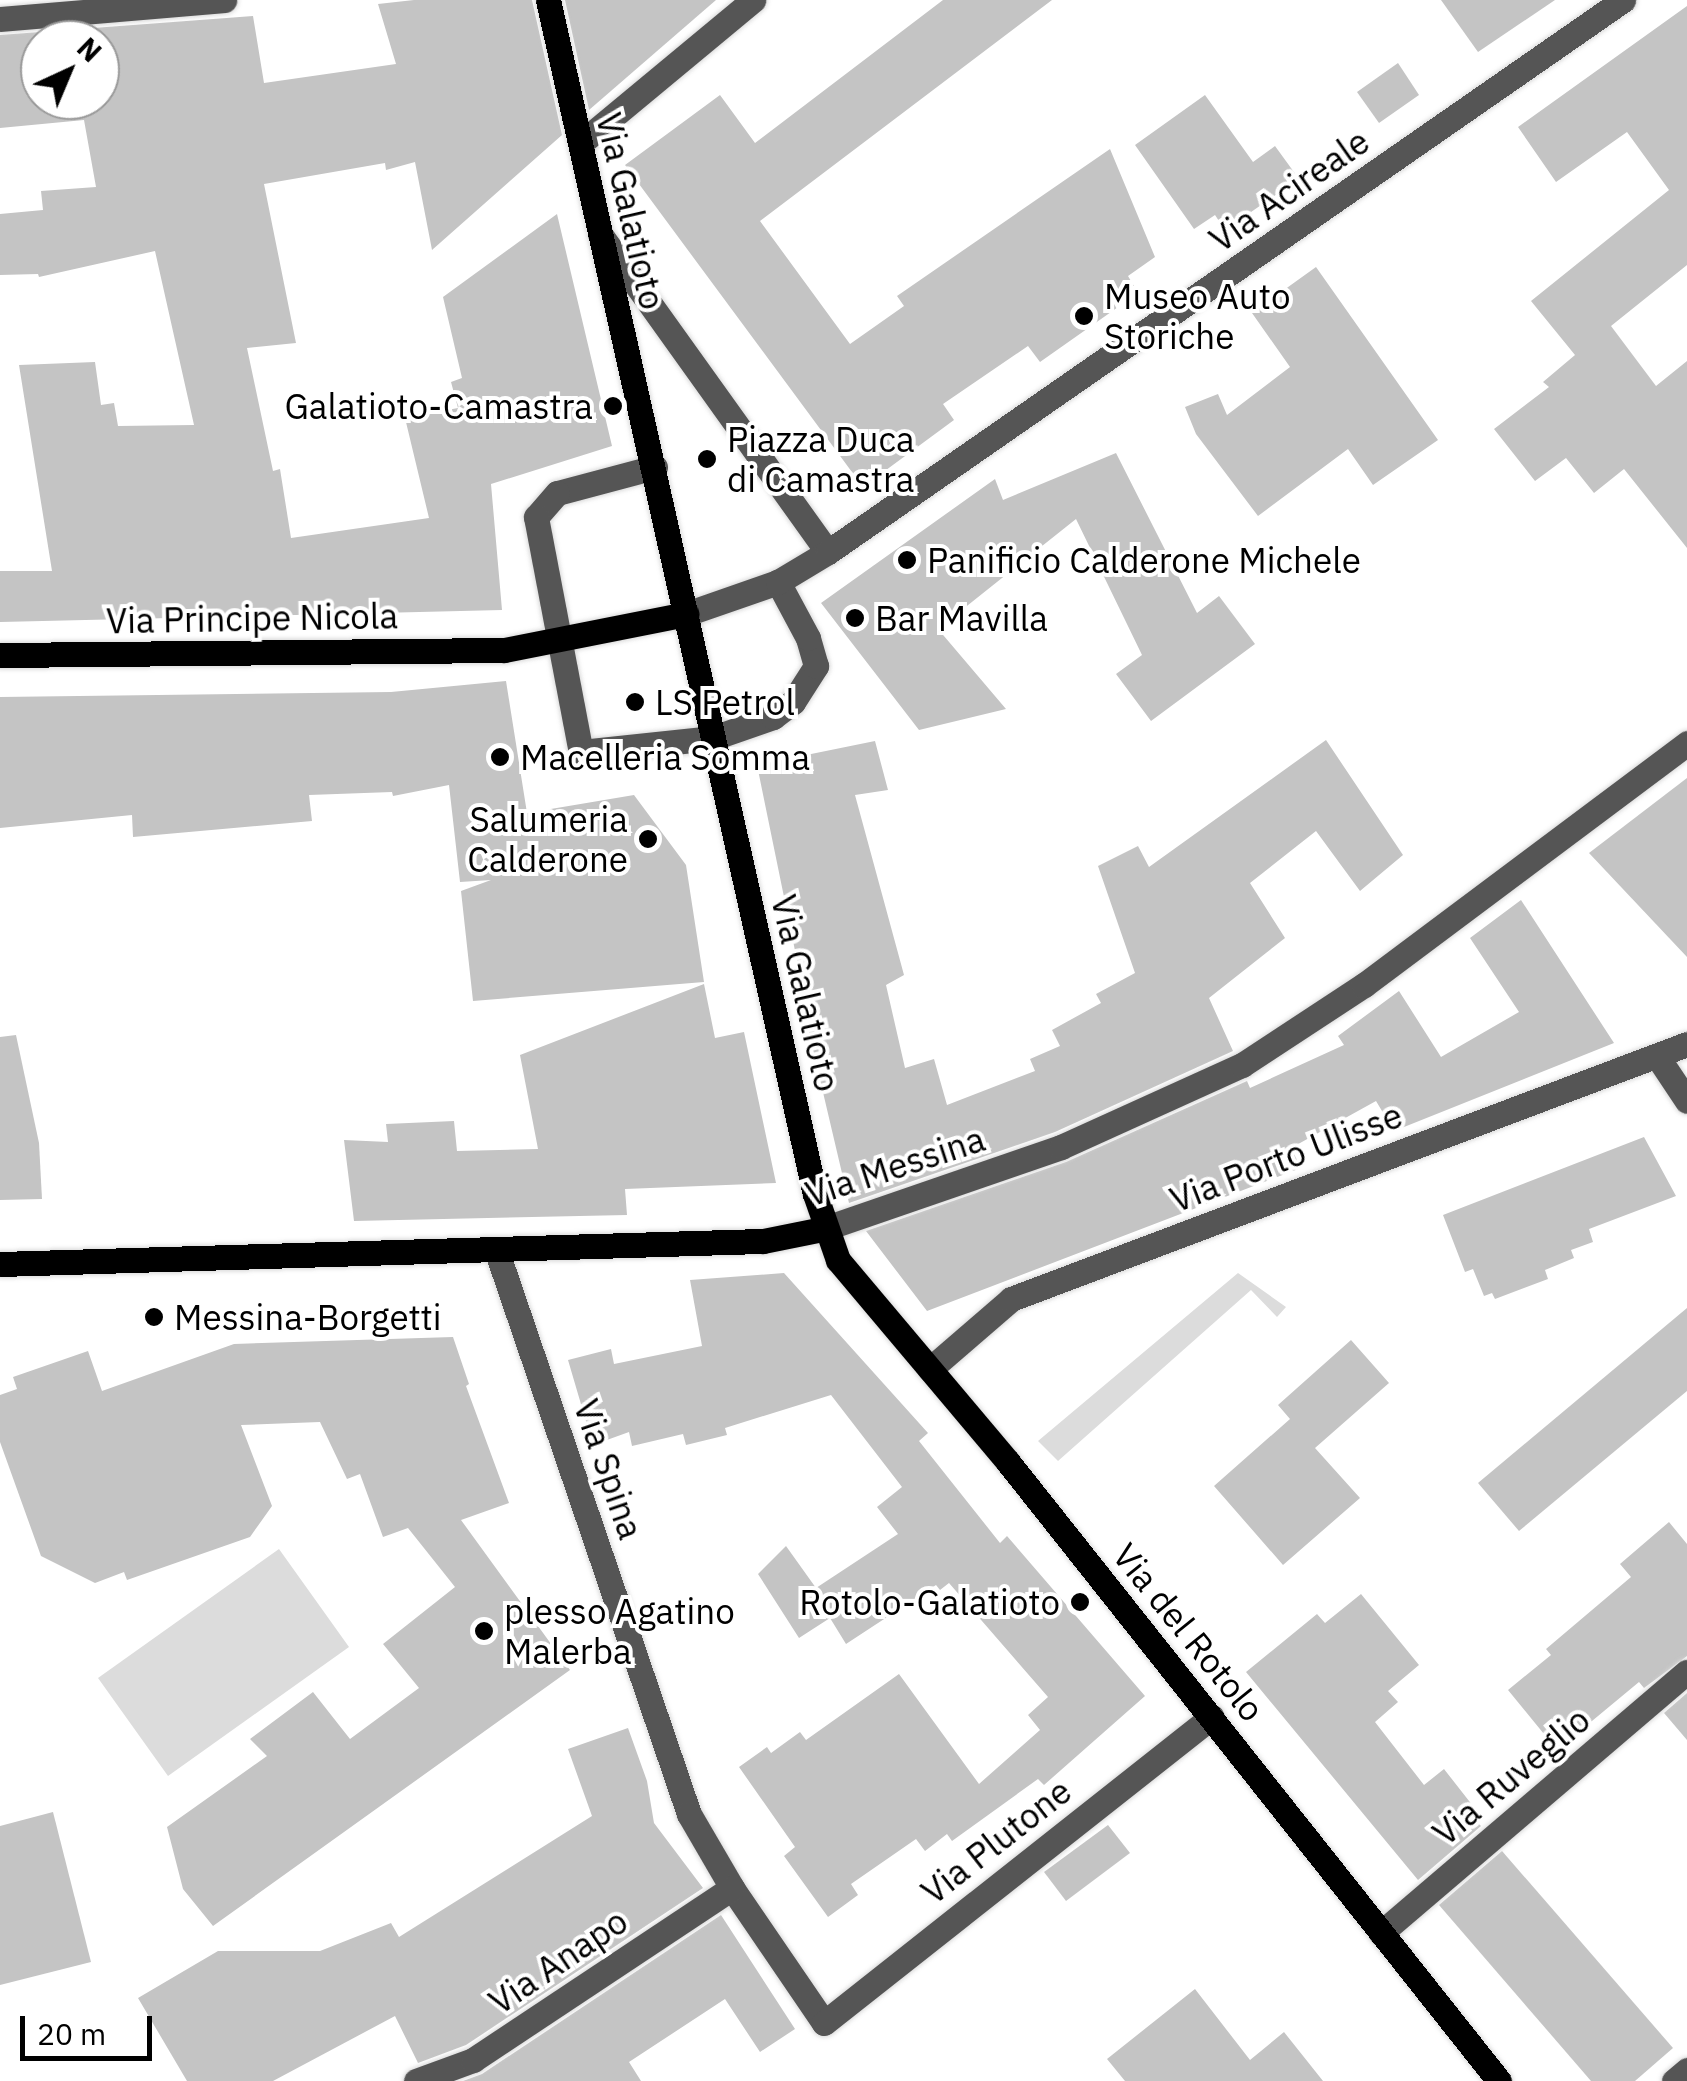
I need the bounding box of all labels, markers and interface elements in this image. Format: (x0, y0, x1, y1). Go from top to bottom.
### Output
north arrow (20, 20, 120, 120)
text: N (70, 29, 110, 70)
street label: Via Galatioto (588, 109, 674, 313)
street label: Via Acireale (1201, 120, 1377, 260)
place label: Museo Auto Storiche (1104, 275, 1290, 357)
marker: Museo Auto Storiche (1073, 305, 1095, 327)
place label: Galatioto-Camastra (284, 385, 593, 427)
marker: Galatioto-Camastra (602, 395, 624, 417)
place label: Piazza Duca di Camastra (727, 418, 915, 500)
marker: Piazza Duca di Camastra (696, 448, 718, 470)
place label: Panificio Calderone Michele (927, 539, 1361, 581)
marker: Panificio Calderone Michele (896, 549, 918, 571)
street label: Via Principe Nicola (106, 594, 398, 642)
place label: Bar Mavilla (875, 597, 1048, 639)
marker: Bar Mavilla (844, 607, 866, 629)
place label: LS Petrol (655, 681, 795, 723)
marker: LS Petrol (624, 691, 646, 713)
place label: Macelleria Somma (520, 736, 810, 778)
marker: Macelleria Somma (489, 746, 511, 768)
place label: Salumeria Calderone (467, 798, 628, 880)
marker: Salumeria Calderone (637, 828, 659, 850)
street label: Via Galatioto (763, 891, 849, 1095)
street label: Via Porto Ulisse (1164, 1093, 1408, 1221)
street label: Via Messina (800, 1117, 990, 1215)
place label: Messina-Borgetti (174, 1296, 442, 1338)
marker: Messina-Borgetti (143, 1306, 165, 1328)
street label: Via Spina (566, 1394, 652, 1544)
street label: Via del Rotolo (1105, 1535, 1273, 1729)
place label: Rotolo-Galatioto (799, 1581, 1060, 1623)
place label: plesso Agatino Malerba (504, 1590, 735, 1672)
marker: Rotolo-Galatioto (1069, 1591, 1091, 1613)
marker: plesso Agatino Malerba (473, 1620, 495, 1642)
street label: Via Ruveglio (1424, 1698, 1598, 1854)
street label: Via Plutone (913, 1770, 1079, 1912)
street label: Via Anapo (481, 1899, 635, 2023)
scale bar (25, 1996, 158, 2058)
text: 20 m (37, 2014, 106, 2053)

